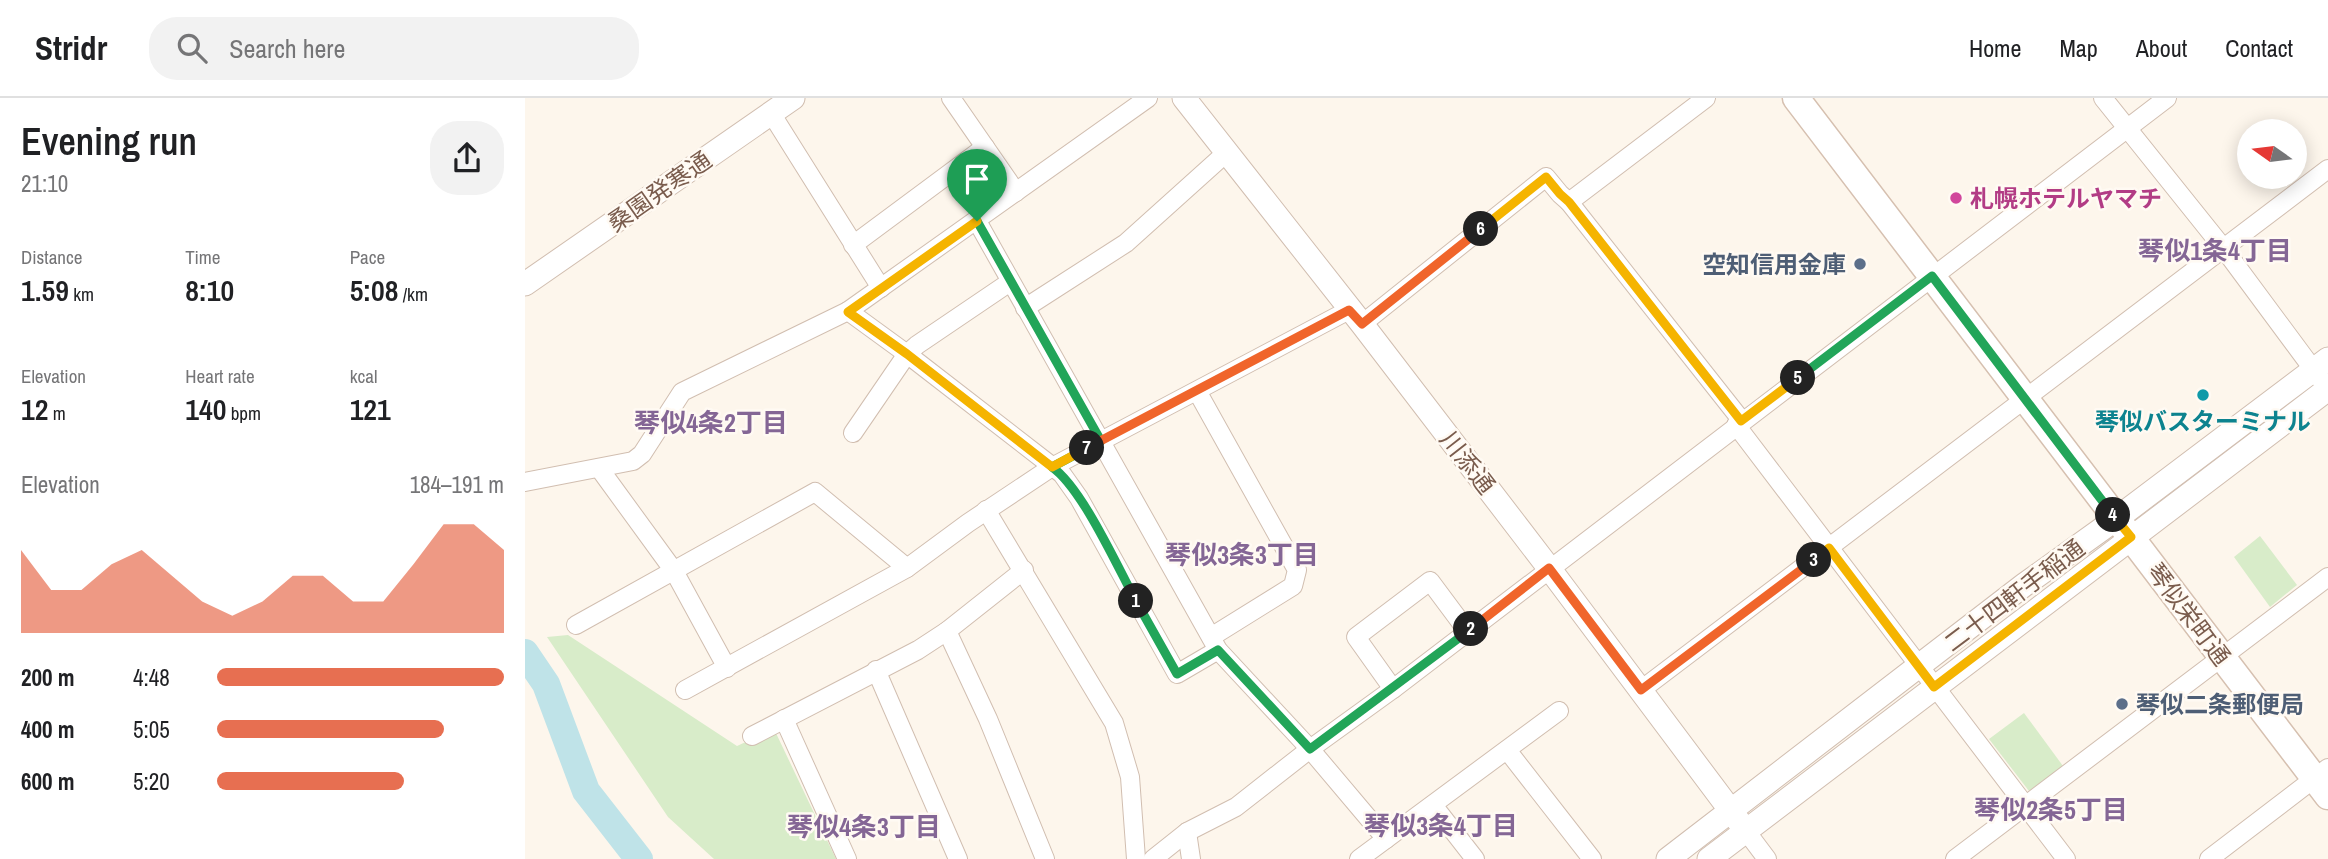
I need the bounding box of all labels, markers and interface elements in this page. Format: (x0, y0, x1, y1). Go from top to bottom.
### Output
search box (149, 17, 639, 80)
text: Stridr (35, 26, 107, 70)
icon: search (173, 29, 211, 67)
text: Search here (229, 31, 345, 66)
text: Home (1969, 32, 2021, 64)
text: Map (2059, 32, 2098, 64)
text: About (2136, 32, 2187, 64)
text: Contact (2225, 32, 2293, 64)
text: Evening run (21, 116, 197, 167)
north arrow (2237, 119, 2307, 189)
map controls (2237, 119, 2307, 189)
button: share (430, 121, 504, 195)
street label: 桑園発寒通 (601, 143, 717, 239)
pin (947, 149, 1007, 221)
icon: arrive (958, 160, 996, 198)
text: 21:10 (21, 168, 68, 199)
place label: 札幌ホテルヤマチ (1970, 182, 2162, 214)
marker: 札幌ホテルヤマチ (1948, 190, 1964, 206)
pin: 6 (1464, 212, 1499, 246)
text: 6 (1476, 215, 1485, 241)
district label: 琴似1条4丁目 (2138, 233, 2292, 268)
text: Distance (21, 244, 82, 270)
text: Time (185, 244, 220, 270)
text: Pace (350, 244, 385, 270)
place label: 空知信用金庫 (1702, 248, 1846, 280)
marker: 空知信用金庫 (1852, 256, 1868, 272)
text: 1.59 (21, 270, 69, 310)
text: 8:10 (185, 270, 234, 310)
text: 5:08 (350, 270, 398, 310)
text: km (69, 281, 94, 307)
text: /km (398, 281, 428, 307)
pin: 5 (1781, 360, 1815, 396)
text: Elevation (21, 363, 86, 389)
text: Heart rate (185, 363, 255, 389)
text: kcal (350, 363, 377, 389)
text: 5 (1793, 364, 1802, 390)
marker: 琴似バスターミナル (2195, 387, 2211, 403)
text: 12 (21, 389, 48, 429)
text: 140 (185, 389, 226, 429)
text: 121 (350, 389, 391, 429)
text: m (48, 400, 66, 426)
text: bpm (226, 400, 261, 426)
district label: 琴似4条2丁目 (634, 405, 788, 440)
place label: 琴似バスターミナル (2095, 405, 2311, 437)
street label: 川添通 (1433, 424, 1503, 500)
pin: 7 (1069, 430, 1105, 466)
text: 7 (1082, 434, 1091, 460)
text: Elevation (21, 469, 100, 500)
text: 184–191 m (410, 469, 504, 500)
pin: 4 (2095, 498, 2131, 532)
text: 4 (2108, 501, 2117, 527)
street label: 二十四軒手稲通 (1937, 532, 2091, 658)
district label: 琴似3条3丁目 (1165, 537, 1319, 572)
pin: 3 (1797, 542, 1831, 578)
text: 3 (1809, 546, 1818, 572)
street label: 琴似栄町通 (2140, 556, 2238, 672)
pin: 1 (1119, 584, 1153, 618)
text: 1 (1131, 587, 1140, 613)
pin: 2 (1453, 612, 1489, 646)
text: 2 (1466, 615, 1475, 641)
text: 200 m (21, 662, 74, 693)
text: 4:48 (133, 662, 170, 693)
place label: 琴似二条郵便局 (2136, 688, 2304, 720)
marker: 琴似二条郵便局 (2114, 696, 2130, 712)
text: 400 m (21, 714, 74, 745)
text: 5:05 (133, 714, 170, 745)
text: 600 m (21, 766, 74, 797)
text: 5:20 (133, 766, 170, 797)
district label: 琴似2条5丁目 (1974, 792, 2128, 827)
district label: 琴似3条4丁目 (1364, 808, 1518, 843)
district label: 琴似4条3丁目 (787, 809, 941, 844)

